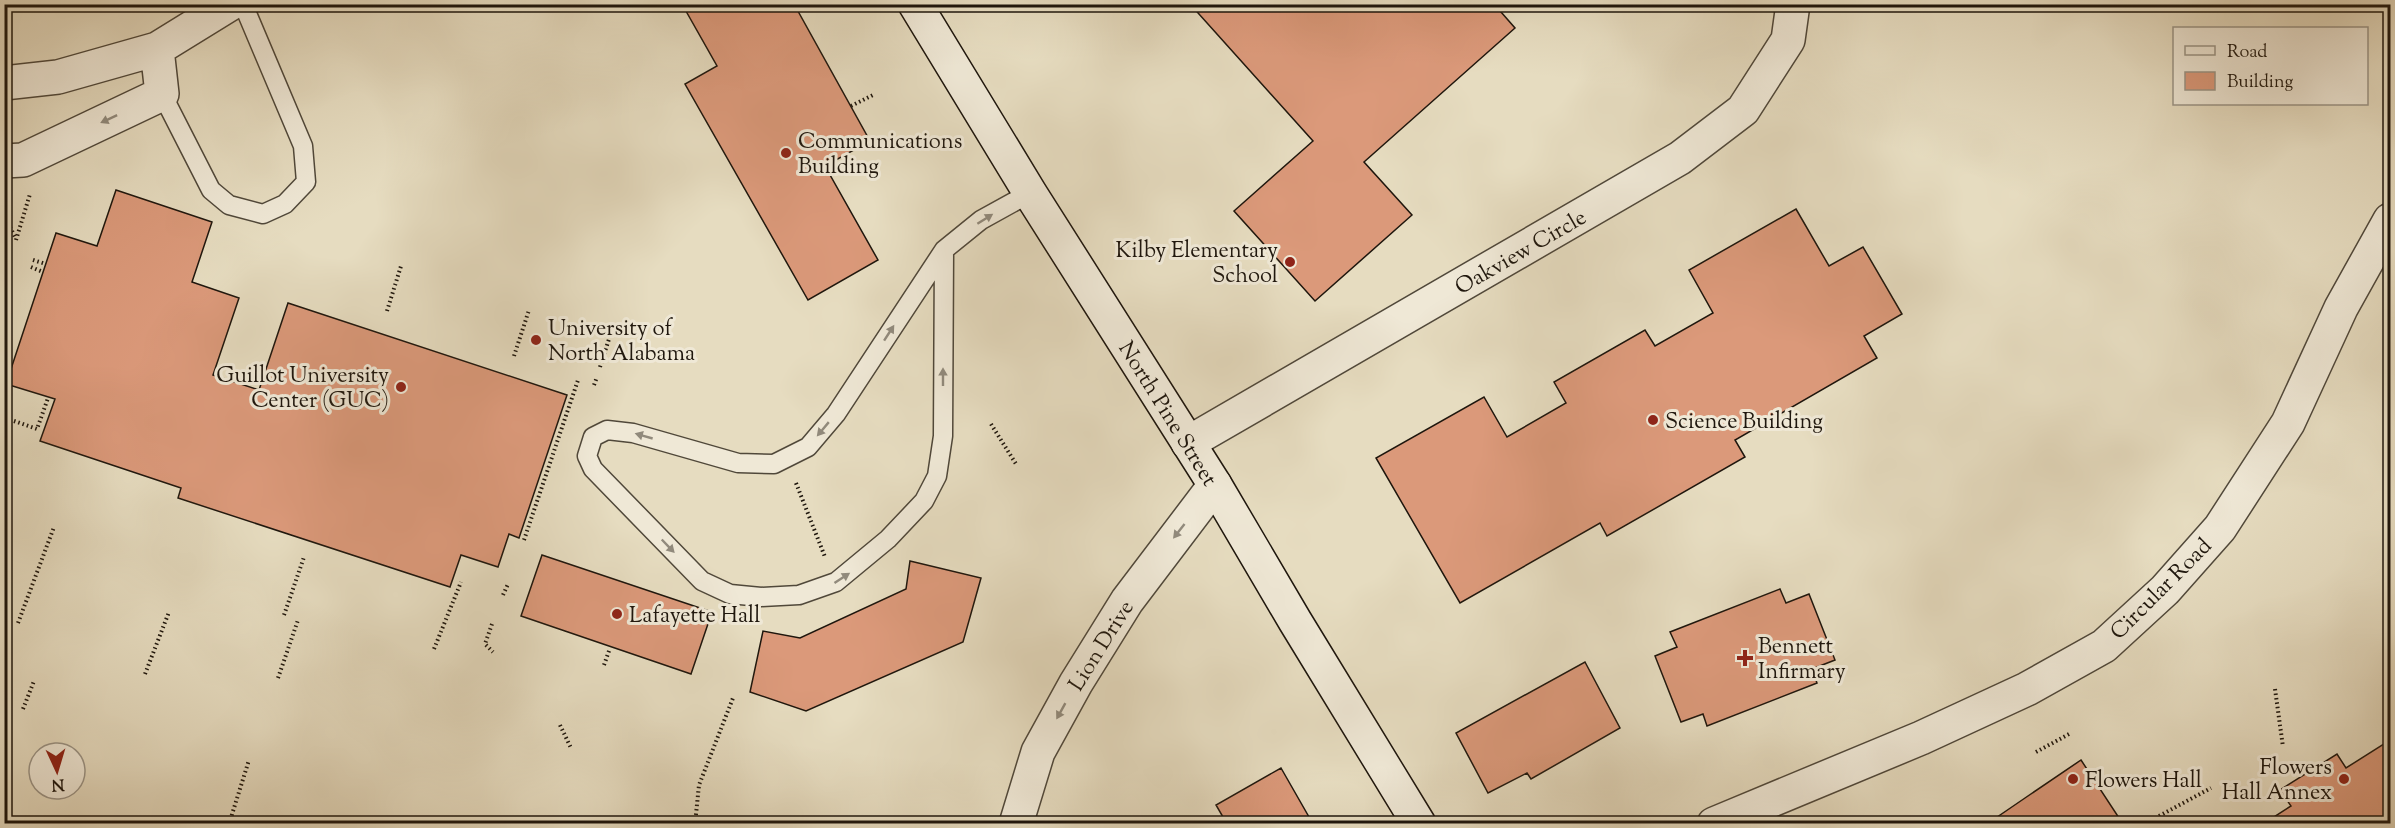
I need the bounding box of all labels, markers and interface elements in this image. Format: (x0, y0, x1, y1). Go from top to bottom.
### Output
legend (2173, 27, 2368, 105)
text: Road (2227, 40, 2267, 66)
text: Building (2227, 70, 2293, 96)
one-way arrow (101, 114, 118, 123)
place label: Communications Building (798, 127, 962, 184)
marker: Communications Building (779, 146, 793, 160)
street label: Oakview Circle (1450, 203, 1593, 304)
one-way arrow (977, 213, 993, 224)
place label: Kilby Elementary School (1115, 236, 1278, 293)
marker: Kilby Elementary School (1283, 255, 1297, 269)
place label: University of North Alabama (548, 314, 695, 371)
one-way arrow (883, 325, 894, 341)
marker: University of North Alabama (529, 333, 543, 347)
street label: North Pine Street (1109, 336, 1224, 494)
place label: Guillot University Center (GUC) (216, 361, 389, 418)
one-way arrow (939, 368, 948, 387)
marker: Guillot University Center (GUC) (394, 380, 408, 394)
place label: Science Building (1665, 407, 1823, 439)
marker: Science Building (1646, 413, 1660, 427)
one-way arrow (817, 421, 830, 436)
one-way arrow (635, 431, 653, 440)
one-way arrow (1174, 523, 1186, 538)
street label: Circular Road (2104, 532, 2220, 648)
one-way arrow (661, 539, 675, 553)
one-way arrow (833, 572, 850, 583)
street label: Lion Drive (1062, 595, 1143, 698)
place label: Lafayette Hall (629, 601, 760, 633)
marker: Lafayette Hall (610, 607, 624, 621)
place label: Bennett Infirmary (1758, 632, 1846, 689)
marker: Bennett Infirmary (1736, 649, 1754, 667)
one-way arrow (1056, 703, 1066, 720)
north arrow (27, 741, 87, 801)
place label: Flowers Hall Annex (2222, 753, 2332, 810)
place label: Flowers Hall (2085, 766, 2202, 798)
text: N (50, 772, 65, 795)
marker: Flowers Hall (2066, 772, 2080, 786)
marker: Flowers Hall Annex (2337, 772, 2351, 786)

